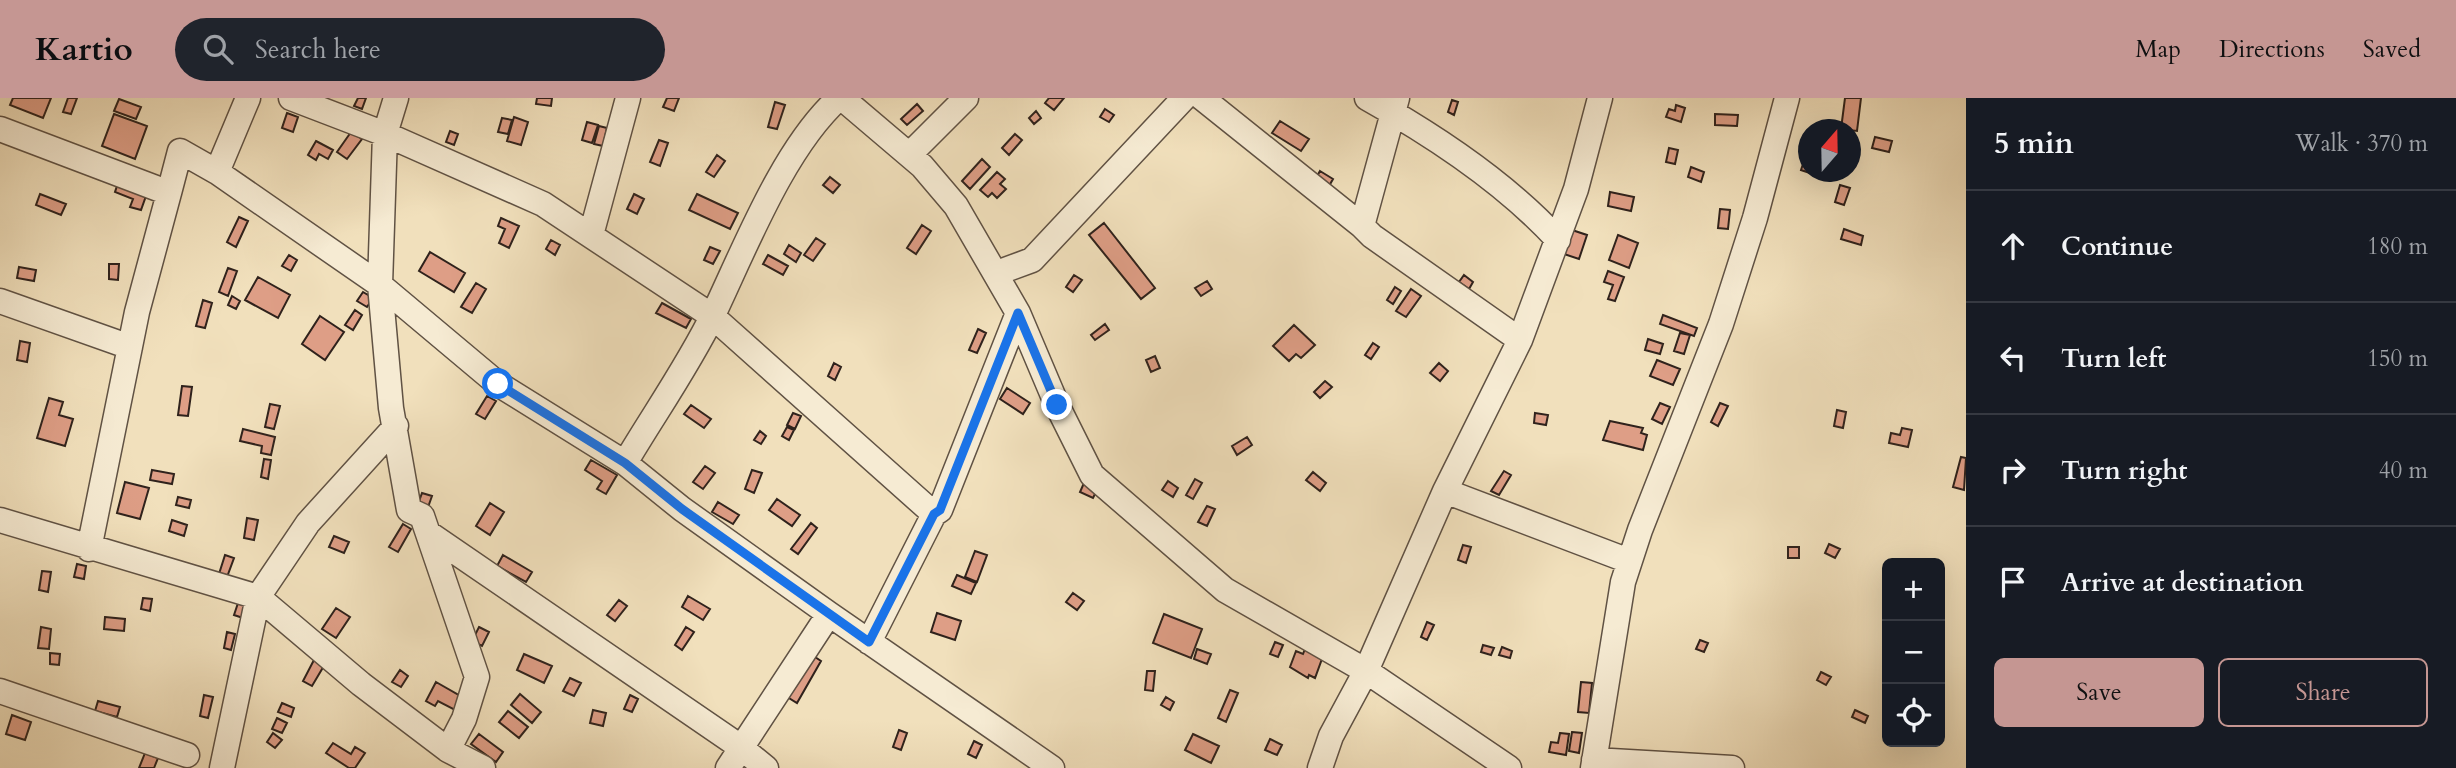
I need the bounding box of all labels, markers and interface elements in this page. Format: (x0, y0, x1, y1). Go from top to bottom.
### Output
search box (175, 18, 665, 81)
text: Kartio (35, 27, 133, 72)
icon: search (199, 30, 237, 68)
text: Search here (255, 32, 381, 67)
text: Map (2135, 33, 2181, 66)
text: Directions (2219, 33, 2325, 66)
text: Saved (2363, 33, 2421, 66)
north arrow (1798, 119, 1861, 182)
text: 5 min (1994, 123, 2074, 164)
text: Walk · 370 m (2295, 128, 2428, 159)
icon: ahead (1994, 227, 2032, 265)
text: Continue (2061, 229, 2173, 264)
text: 180 m (2367, 231, 2428, 262)
icon: left (1994, 339, 2032, 377)
text: Turn left (2061, 341, 2166, 376)
text: 150 m (2367, 343, 2428, 374)
route start (482, 368, 513, 399)
route end (1041, 389, 1072, 420)
icon: right (1994, 451, 2032, 489)
text: Turn right (2061, 453, 2188, 488)
text: 40 m (2379, 455, 2428, 486)
map controls (1882, 558, 1945, 747)
button: + (1882, 558, 1945, 621)
icon: arrive (1994, 563, 2032, 601)
text: Arrive at destination (2061, 565, 2304, 600)
button: − (1882, 621, 1945, 684)
button: Save (1994, 658, 2204, 727)
button: Share (2218, 658, 2428, 727)
button: locate (1882, 684, 1945, 747)

